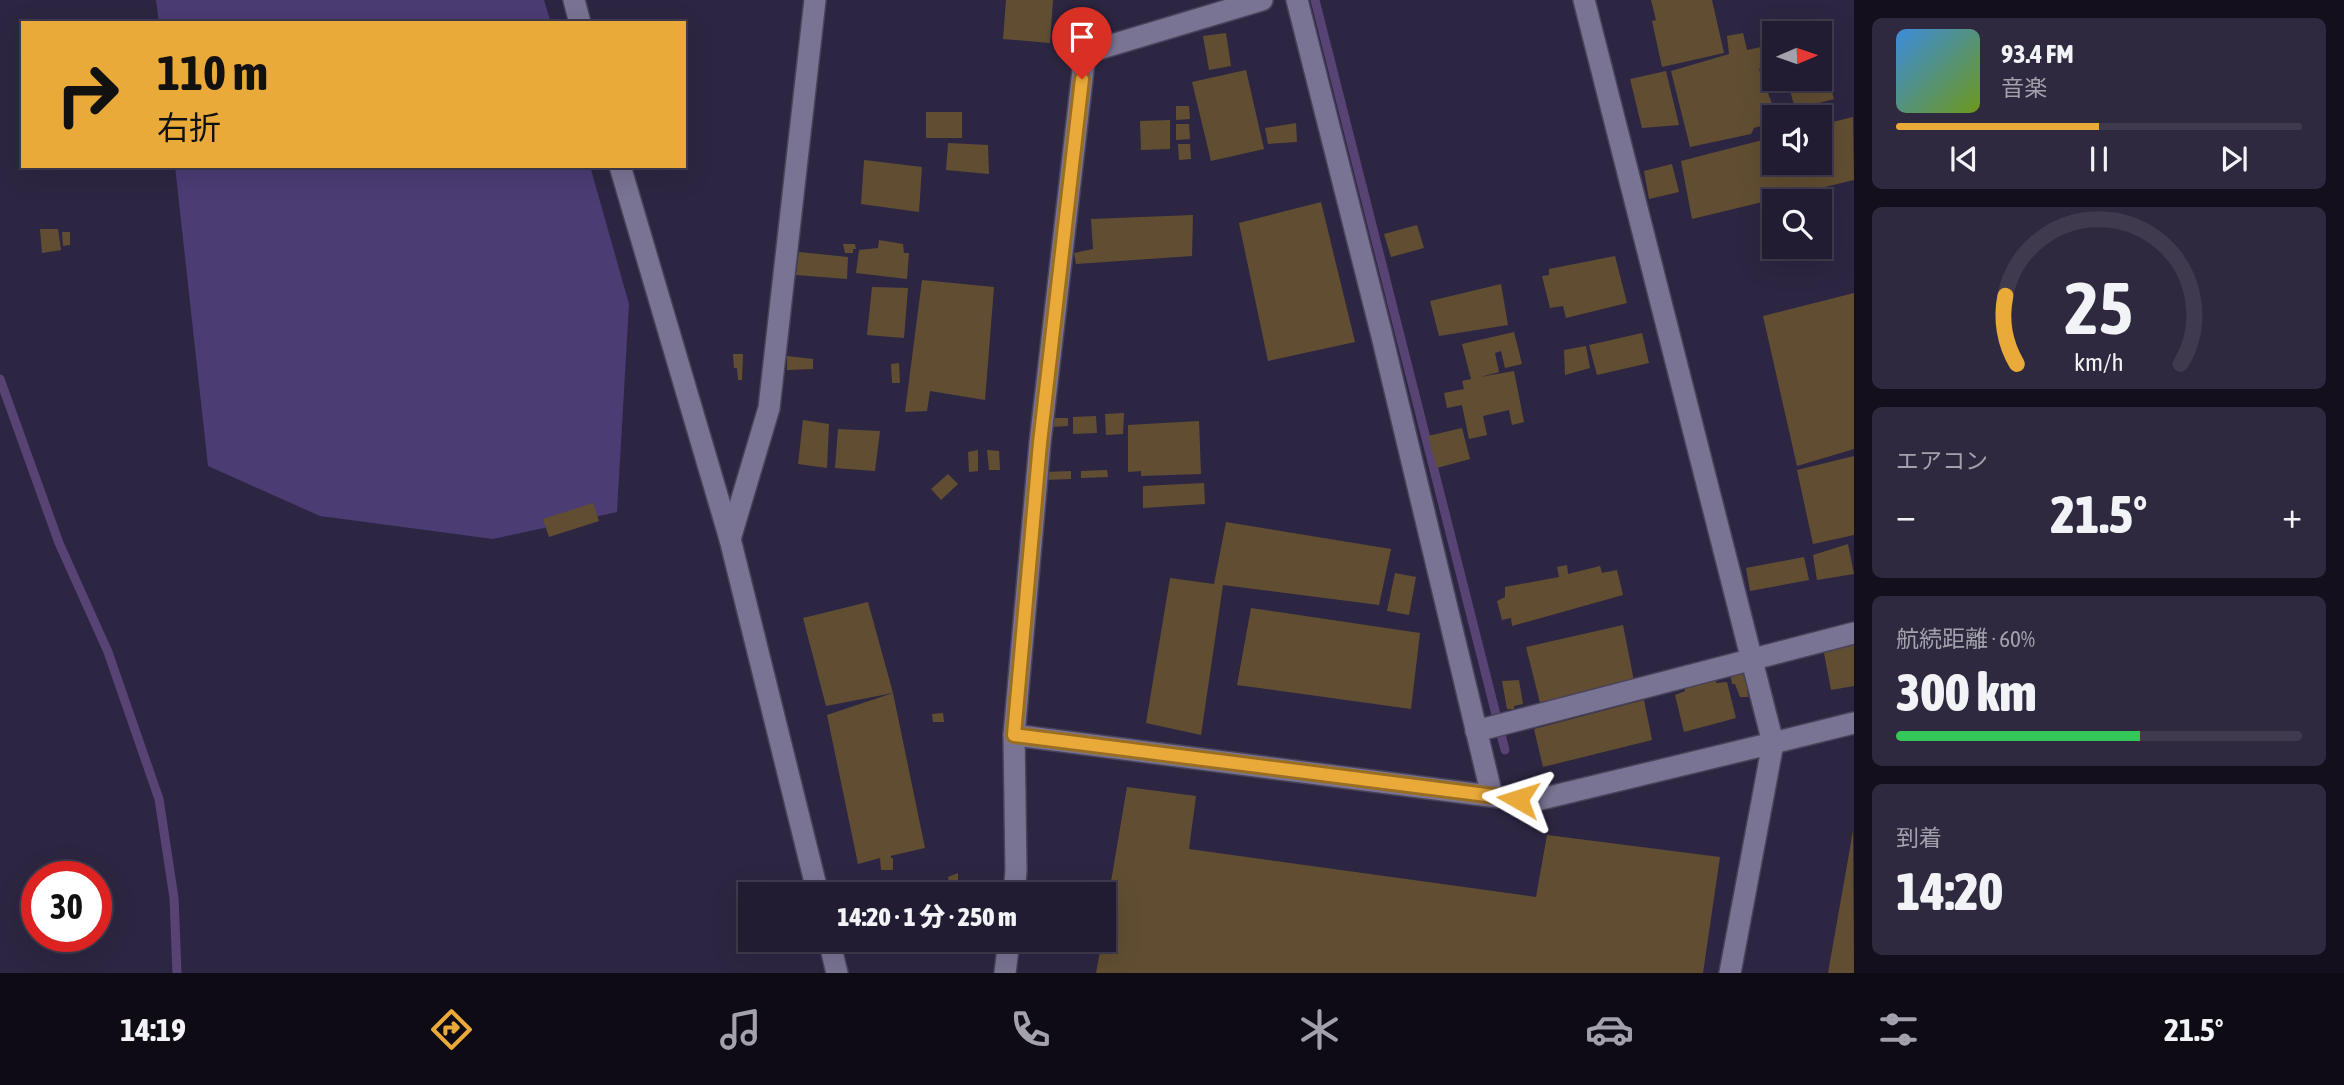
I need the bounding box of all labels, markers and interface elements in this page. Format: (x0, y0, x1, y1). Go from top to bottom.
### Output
pin (1052, 7, 1112, 79)
icon: arrive (1063, 18, 1101, 56)
north arrow (1762, 21, 1832, 91)
map controls (1762, 21, 1832, 259)
text: 93.4 FM (2001, 39, 2074, 69)
text: 110 m (157, 44, 268, 100)
icon: right (42, 49, 133, 140)
text: 音楽 (2001, 75, 2047, 101)
button: sound (1762, 105, 1832, 175)
text: 右折 (157, 109, 221, 146)
icon: previous (1945, 140, 1983, 178)
icon: pause (2080, 140, 2118, 178)
icon: next (2215, 140, 2253, 178)
button: search (1762, 189, 1832, 259)
text: 25 (2065, 266, 2133, 349)
text: km/h (2074, 348, 2124, 376)
text: エアコン (1896, 448, 1988, 474)
text: 21.5° (2051, 484, 2147, 544)
text: − (1896, 493, 1916, 536)
text: + (2282, 493, 2302, 536)
text: 航続距離 · 60% (1896, 626, 2035, 652)
text: 300 km (1896, 662, 2037, 722)
position arrow (1481, 762, 1555, 836)
text: 到着 (1896, 825, 1942, 851)
speed limit sign: 30 (21, 861, 112, 952)
text: 14:20 (1896, 861, 2003, 921)
text: 14:20 · 1 分 · 250 m (837, 902, 1017, 932)
icon: directions (427, 1005, 476, 1054)
icon: music (716, 1005, 765, 1054)
icon: phone (1006, 1005, 1055, 1054)
icon: climate (1295, 1005, 1344, 1054)
icon: car (1585, 1005, 1634, 1054)
icon: filters (1874, 1005, 1923, 1054)
text: 14:19 (120, 1011, 186, 1048)
text: 21.5° (2164, 1011, 2224, 1048)

